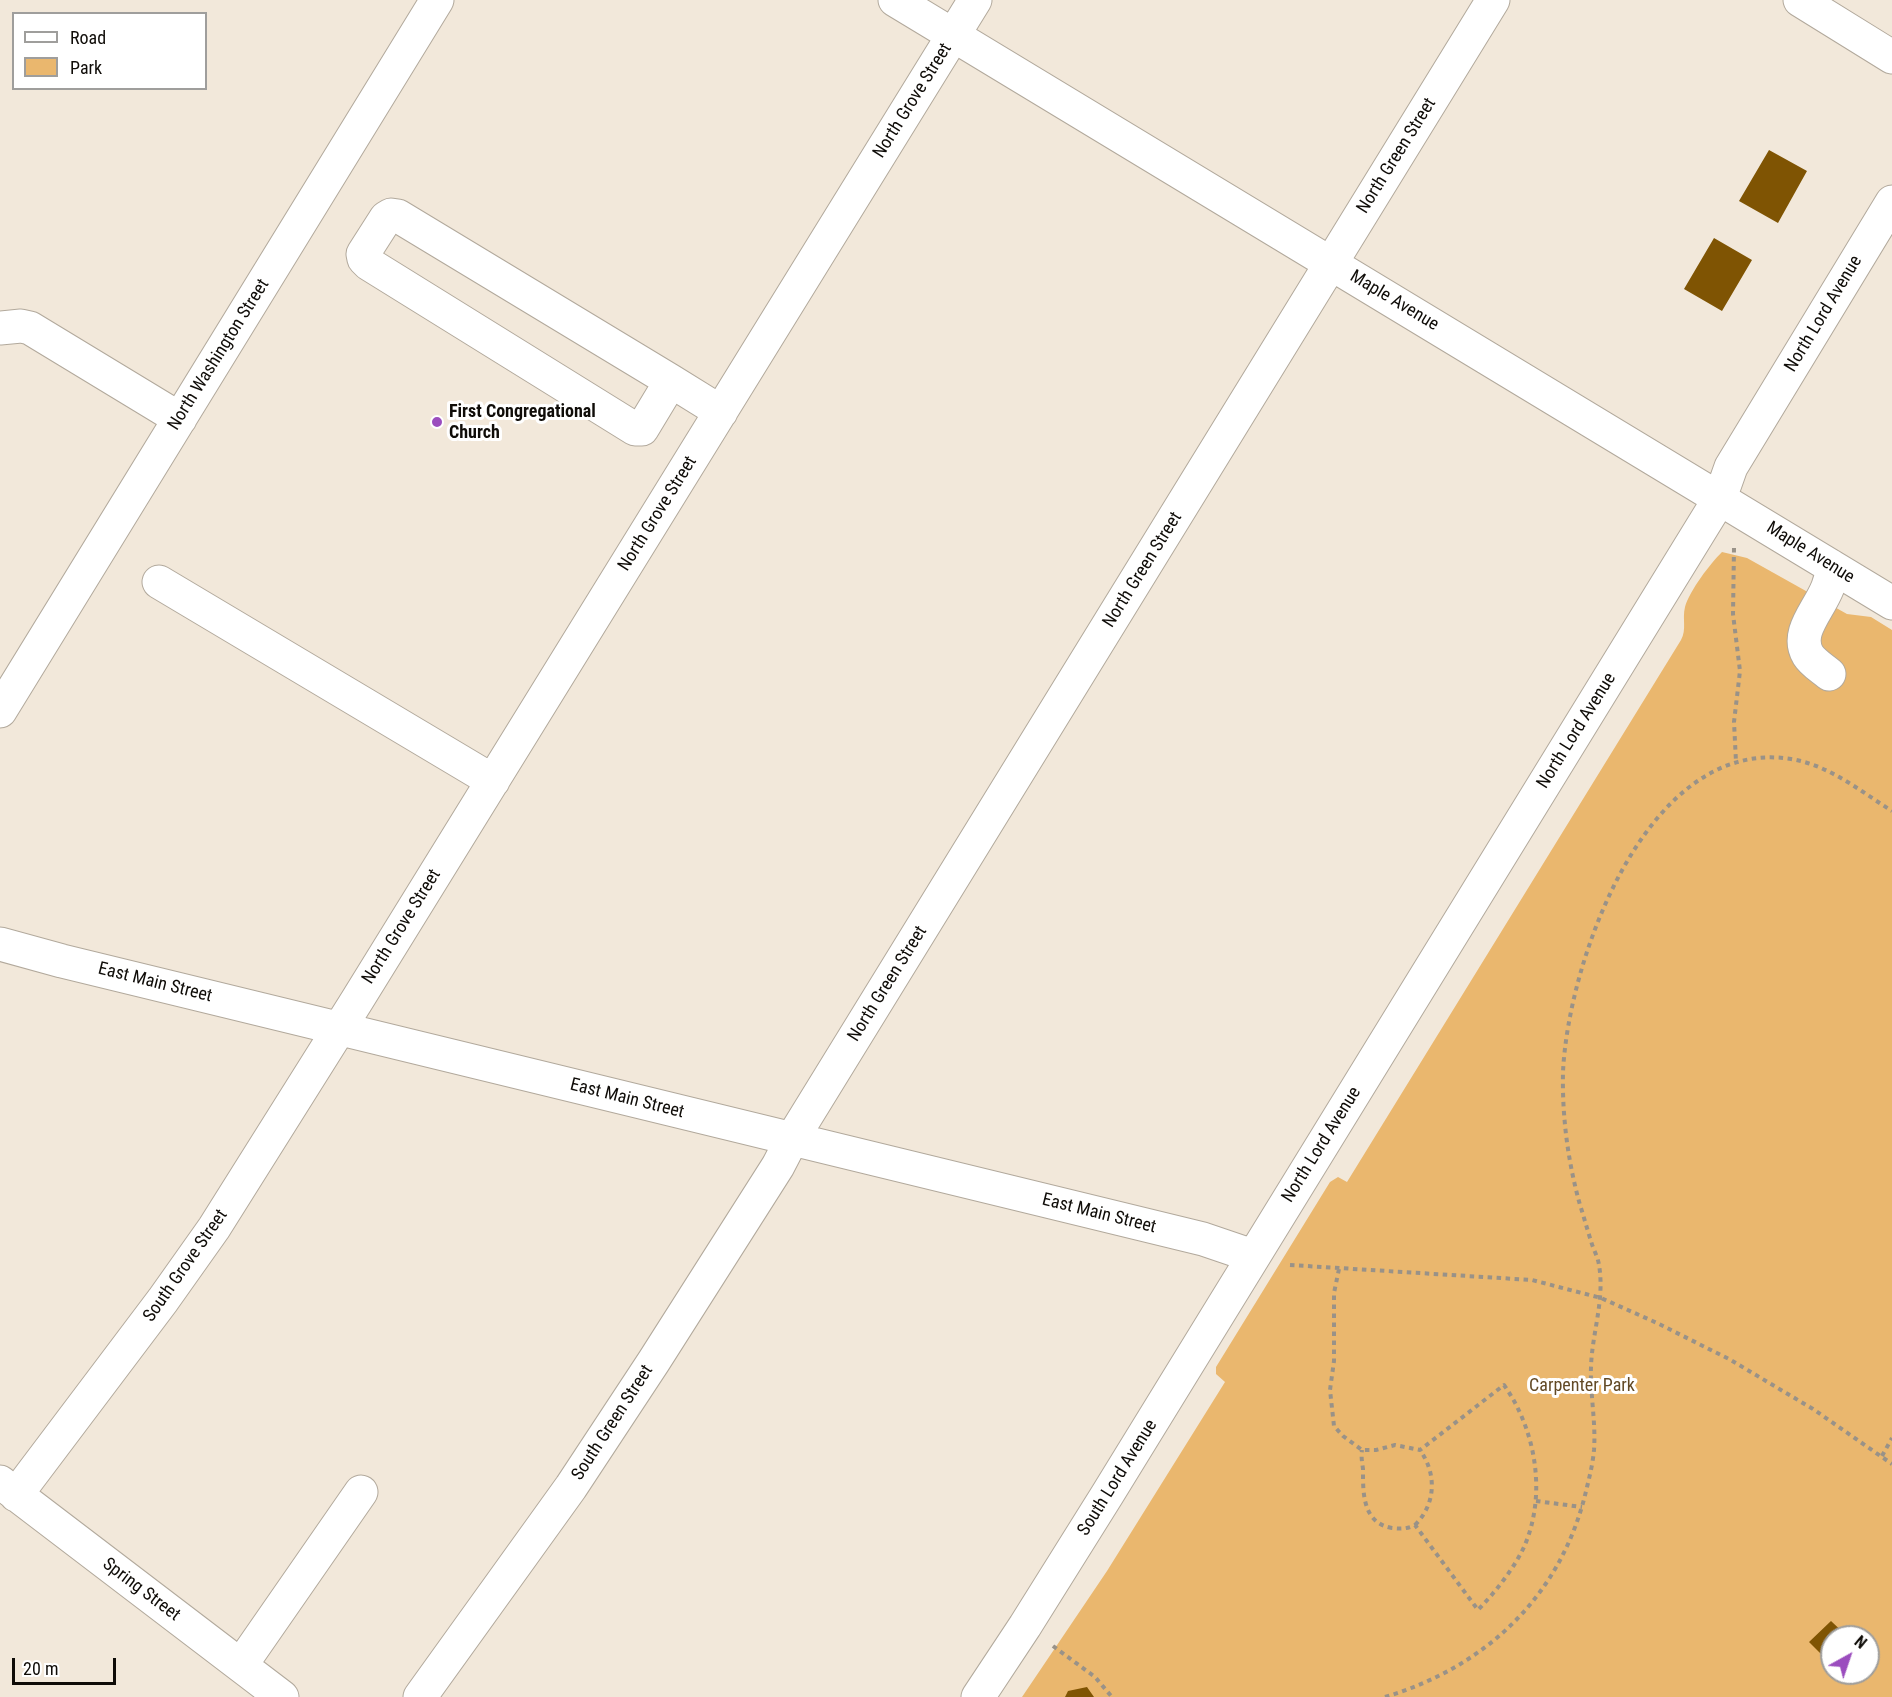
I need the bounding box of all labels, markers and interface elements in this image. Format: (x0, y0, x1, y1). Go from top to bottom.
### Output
legend (12, 12, 207, 90)
text: Road (70, 27, 106, 48)
street label: North Grove Street (869, 40, 957, 162)
text: Park (70, 57, 102, 78)
street label: North Green Street (1353, 94, 1441, 218)
street label: North Lord Avenue (1781, 252, 1867, 376)
street label: Maple Avenue (1346, 266, 1442, 336)
street label: North Washington Street (164, 275, 274, 435)
place label: First Congregational Church (449, 401, 596, 444)
marker: First Congregational Church (430, 415, 444, 429)
street label: North Grove Street (614, 453, 702, 575)
street label: North Green Street (1099, 508, 1187, 632)
street label: Maple Avenue (1762, 517, 1858, 589)
street label: North Lord Avenue (1533, 669, 1621, 793)
street label: North Grove Street (358, 866, 446, 988)
street label: North Green Street (844, 922, 932, 1046)
street label: East Main Street (96, 958, 214, 1008)
street label: East Main Street (568, 1074, 686, 1124)
street label: North Lord Avenue (1278, 1083, 1366, 1207)
street label: East Main Street (1040, 1189, 1158, 1239)
street label: South Grove Street (139, 1206, 233, 1326)
street label: South Green Street (568, 1361, 658, 1485)
park label: Carpenter Park (1529, 1375, 1635, 1397)
street label: South Lord Avenue (1074, 1416, 1162, 1540)
street label: Spring Street (98, 1554, 184, 1626)
north arrow (1820, 1625, 1880, 1685)
text: N (1851, 1632, 1870, 1653)
scale bar (15, 1646, 118, 1684)
text: 20 m (23, 1658, 58, 1679)

